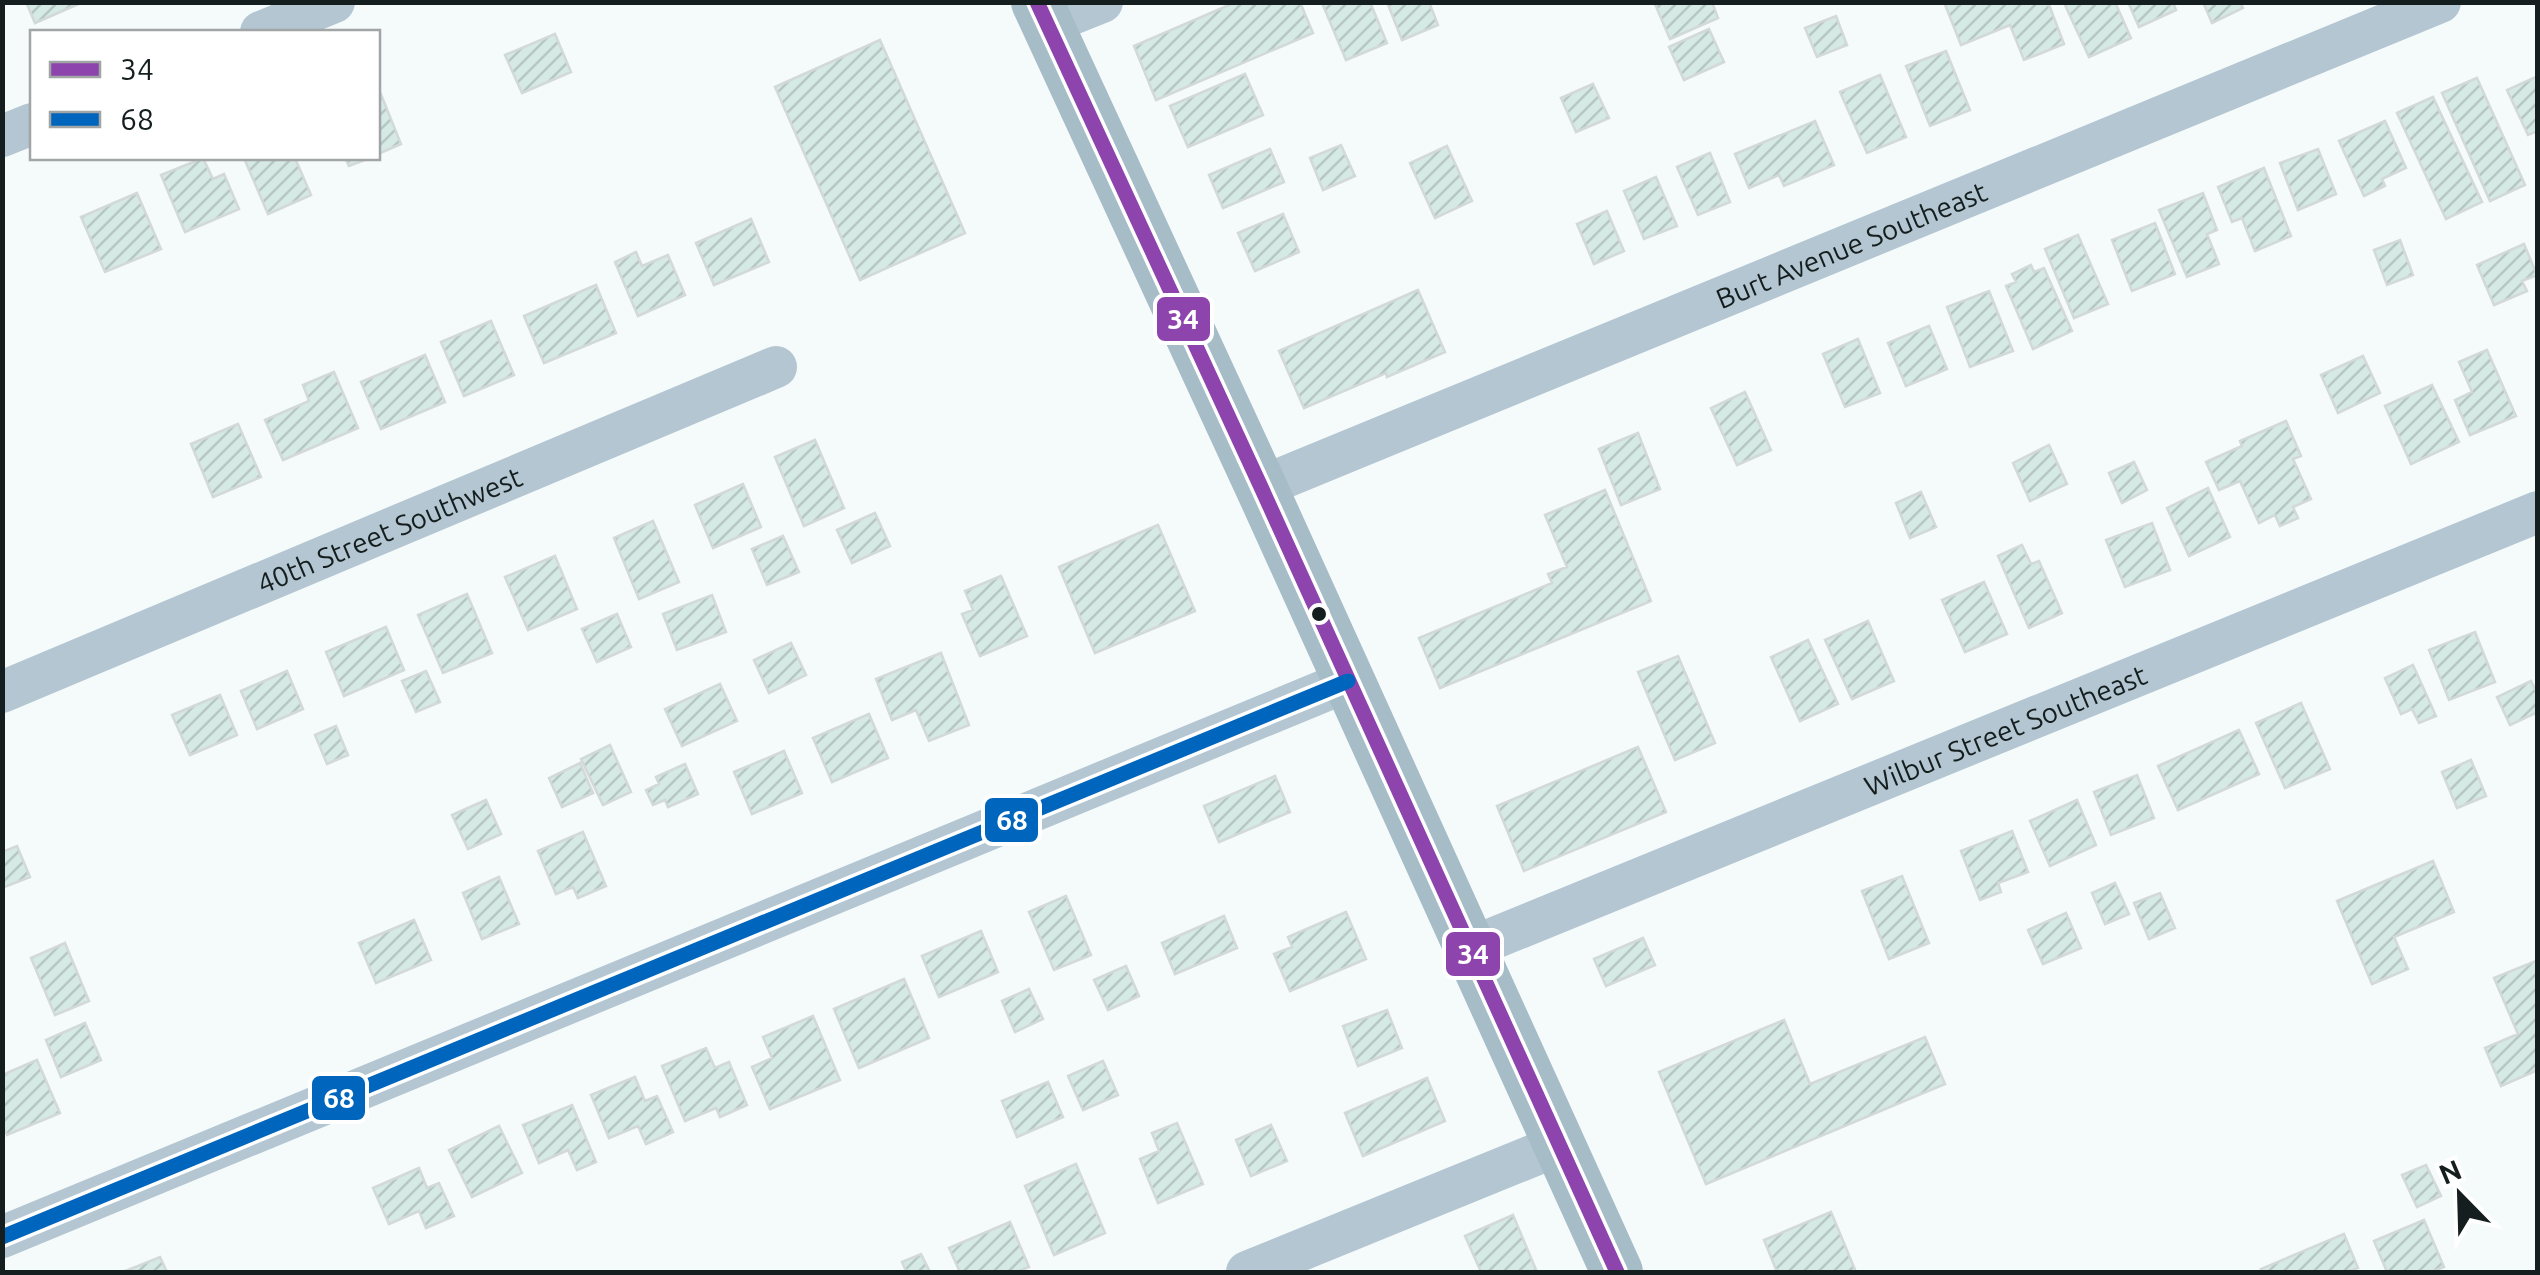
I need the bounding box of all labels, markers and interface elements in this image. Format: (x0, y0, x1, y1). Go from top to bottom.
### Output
legend (30, 30, 380, 160)
text: 34 (120, 52, 154, 86)
text: 68 (120, 102, 154, 136)
street label: Burt Avenue Southeast (1711, 175, 1991, 314)
line badge: 34 (1155, 295, 1212, 343)
text: 34 (1167, 303, 1199, 334)
street label: 40th Street Southwest (252, 460, 526, 599)
unlabelled marker (1309, 604, 1329, 624)
street label: Wilbur Street Southeast (1860, 658, 2151, 801)
line badge: 68 (983, 796, 1040, 844)
text: 68 (996, 804, 1028, 835)
line badge: 34 (1444, 930, 1502, 978)
text: 34 (1457, 938, 1489, 969)
line badge: 68 (310, 1074, 367, 1122)
text: 68 (323, 1082, 355, 1113)
north arrow (2410, 1145, 2510, 1245)
text: N (2434, 1153, 2466, 1190)

